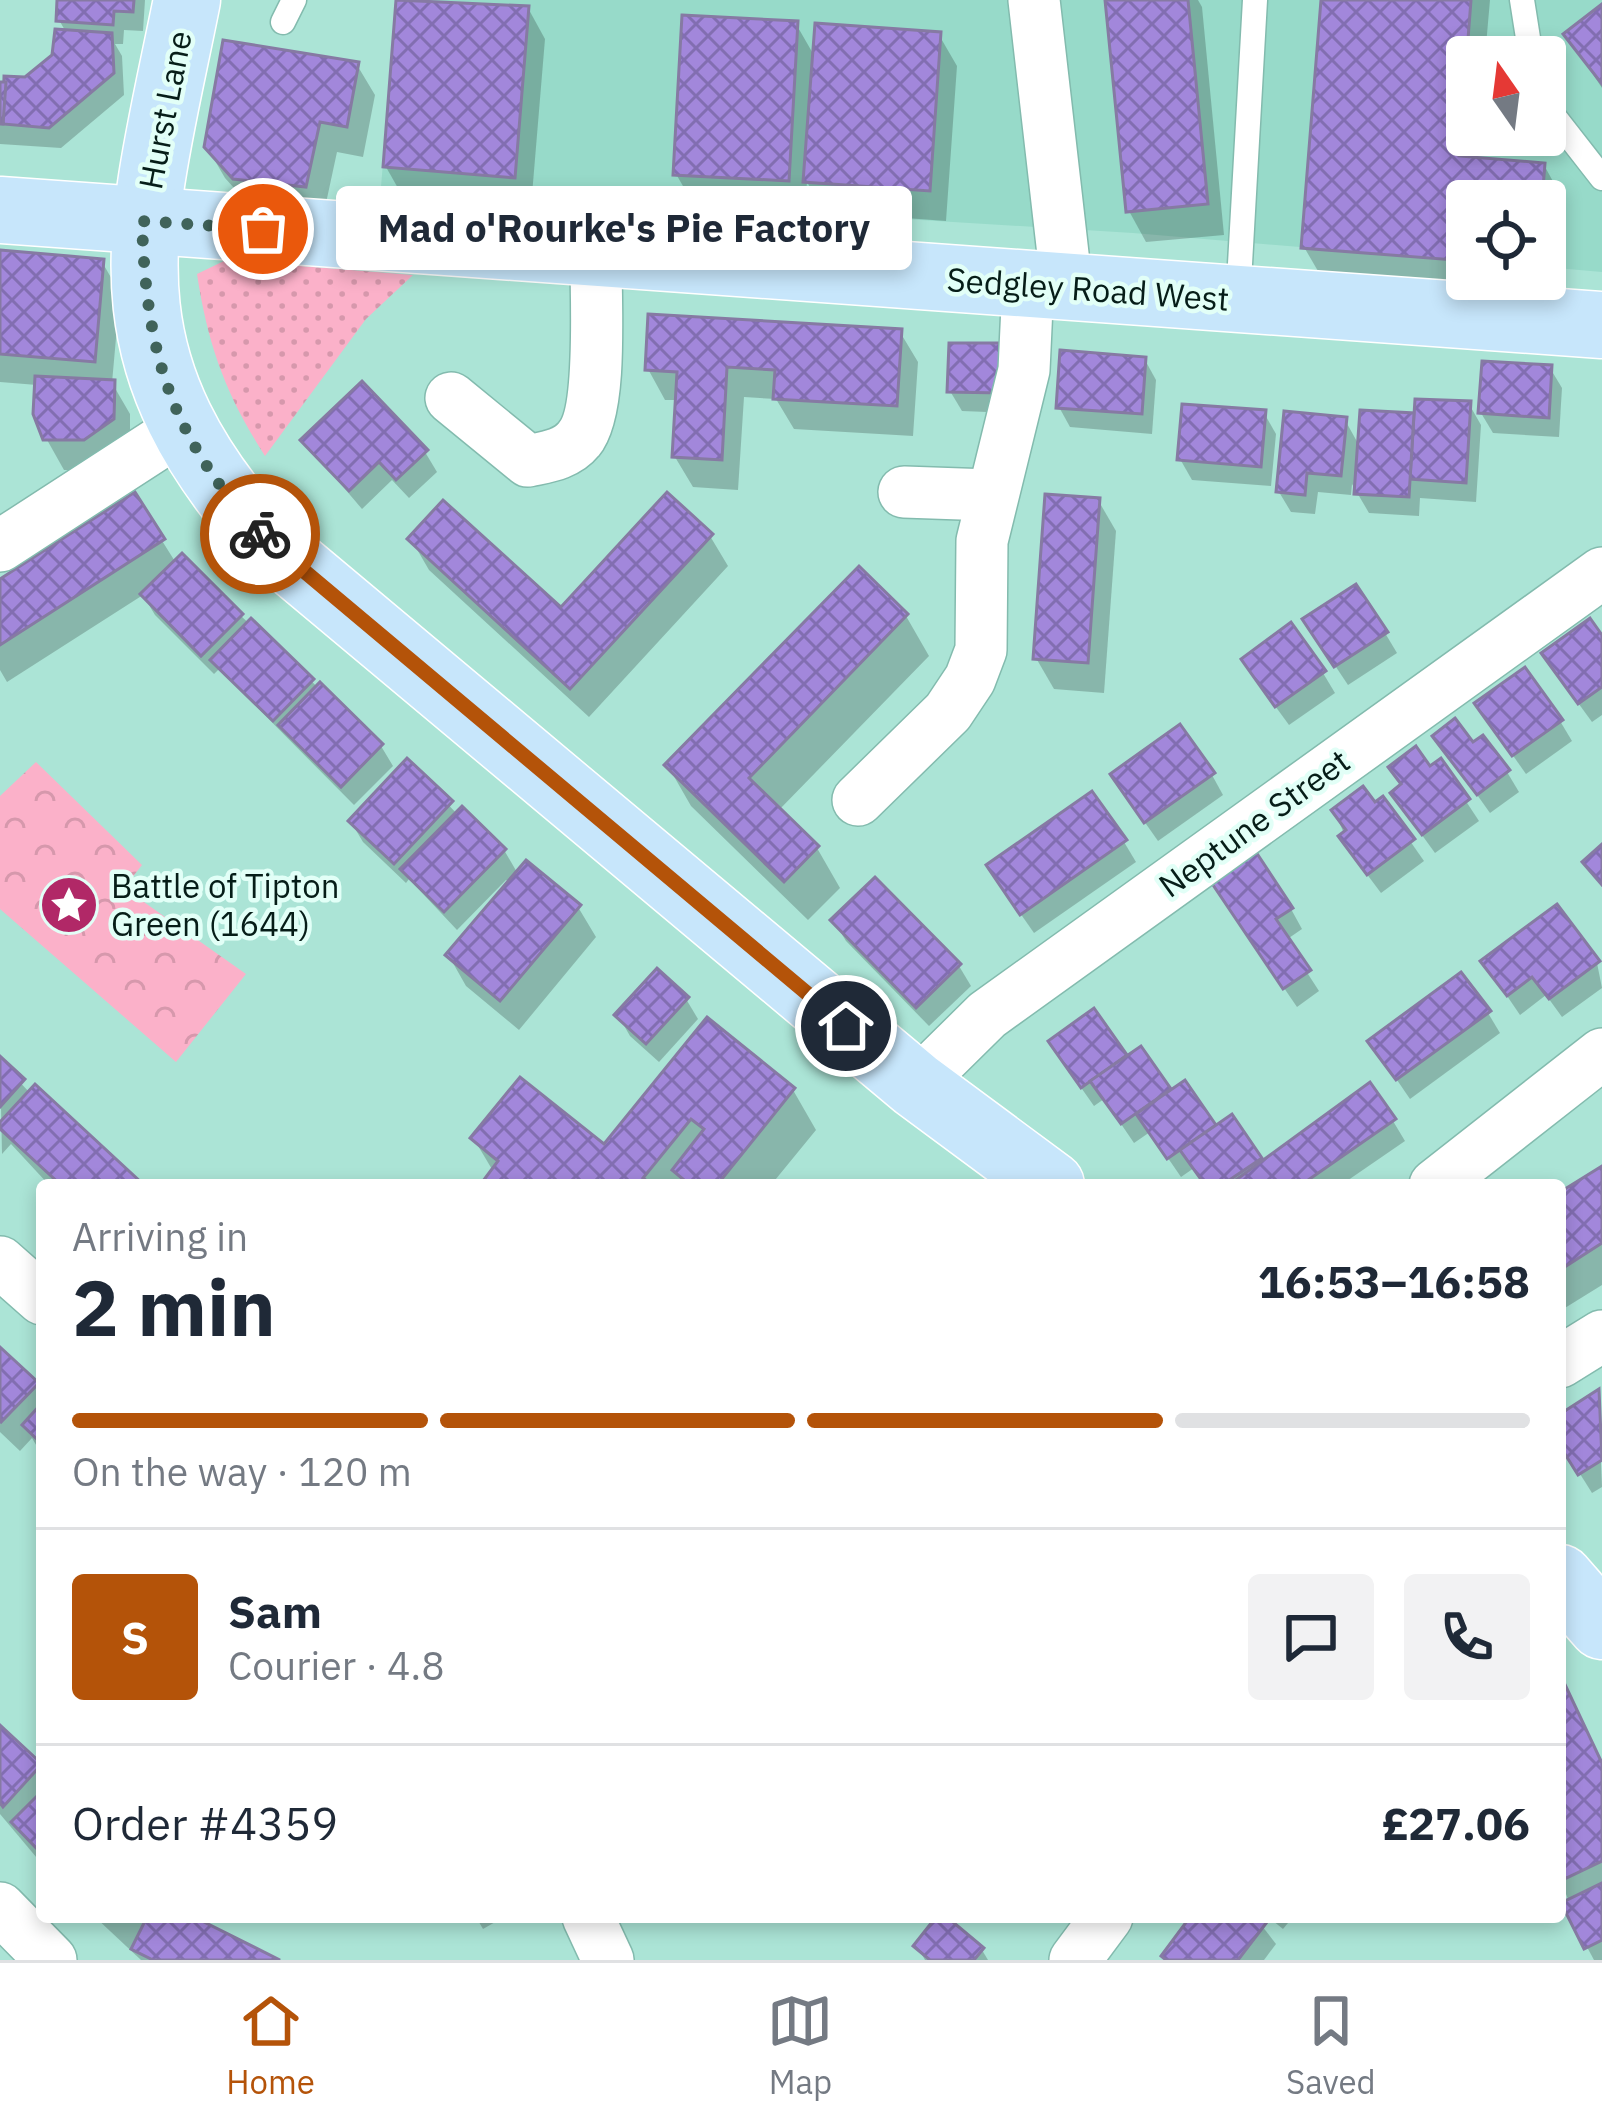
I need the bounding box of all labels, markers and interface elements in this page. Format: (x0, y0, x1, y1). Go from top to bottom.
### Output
street label: Hurst Lane (128, 27, 201, 193)
north arrow (1446, 36, 1566, 156)
map controls (1446, 36, 1566, 300)
pin (212, 178, 314, 280)
button: locate (1446, 180, 1566, 300)
callout: Mad o'Rourke's Pie Factory (335, 187, 911, 271)
icon: bag (230, 196, 296, 262)
text: Mad o'Rourke's Pie Factory (378, 202, 870, 253)
street label: Sedgley Road West (945, 257, 1231, 320)
courier (200, 474, 320, 594)
icon: bike (227, 501, 293, 567)
street label: Neptune Street (1150, 739, 1358, 906)
place label: Battle of Tipton Green (1644) (111, 864, 339, 945)
place icon: Battle of Tipton Green (1644) (38, 874, 100, 936)
pin (795, 975, 897, 1077)
icon: home (813, 993, 879, 1059)
text: Arriving in (72, 1211, 248, 1262)
text: 16:53–16:58 (1258, 1252, 1530, 1310)
text: 2 min (72, 1256, 276, 1357)
text: On the way · 120 m (72, 1446, 412, 1497)
button: chat (1248, 1574, 1374, 1700)
button: phone (1404, 1574, 1530, 1700)
text: Sam (228, 1582, 322, 1640)
text: S (121, 1608, 149, 1666)
text: Courier · 4.8 (228, 1640, 445, 1691)
text: Order #4359 (72, 1794, 338, 1852)
text: £27.06 (1382, 1794, 1530, 1852)
tab: Home (226, 1988, 315, 2103)
tab: Map (767, 1988, 833, 2103)
tab: Saved (1286, 1988, 1376, 2103)

